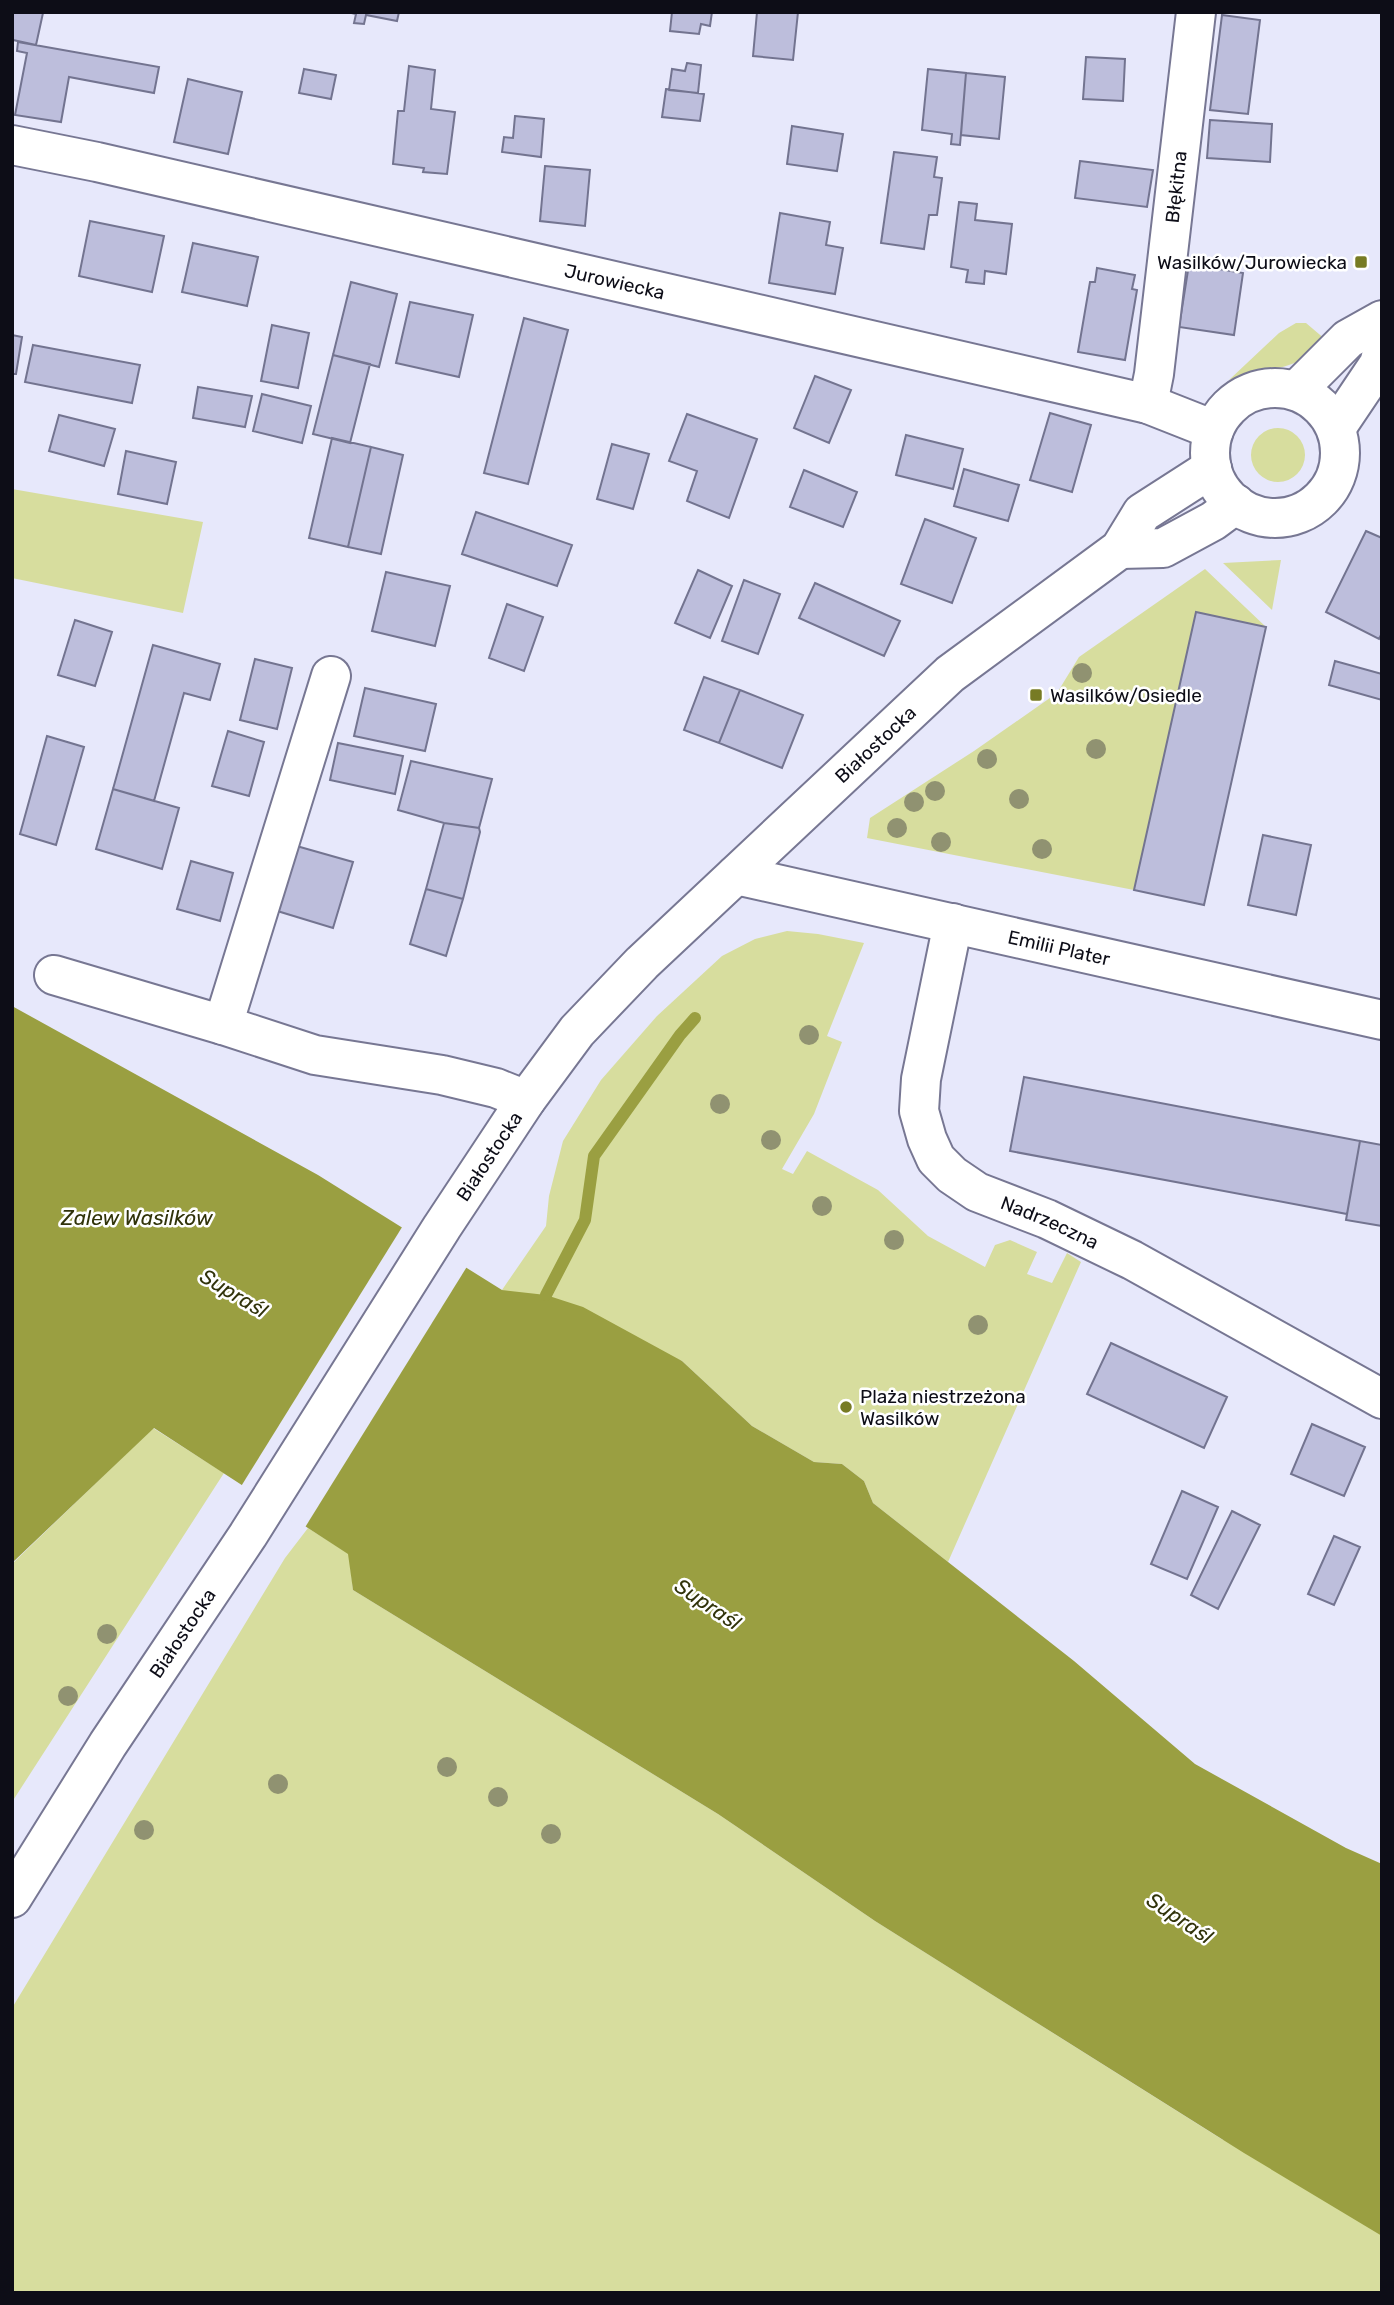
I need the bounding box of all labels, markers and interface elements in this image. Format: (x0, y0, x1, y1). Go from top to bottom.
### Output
street label: Błękitna (1160, 150, 1191, 224)
place label: Wasilków/Jurowiecka (1157, 251, 1347, 274)
marker: Wasilków/Jurowiecka (1353, 254, 1369, 270)
street label: Jurowiecka (562, 259, 667, 304)
place label: Wasilków/Osiedle (1050, 684, 1202, 707)
marker: Wasilków/Osiedle (1028, 687, 1044, 703)
street label: Białostocka (830, 701, 921, 788)
street label: Emilii Plater (1006, 925, 1113, 970)
street label: Białostocka (451, 1107, 527, 1205)
street label: Nadrzeczna (998, 1191, 1103, 1254)
water label: Zalew Wasilków (60, 1205, 214, 1230)
water label: Supraśl (196, 1263, 273, 1323)
place label: Plaża niestrzeżona Wasilków (860, 1385, 1026, 1430)
marker: Plaża niestrzeżona Wasilków (838, 1399, 854, 1415)
water label: Supraśl (670, 1573, 747, 1636)
street label: Białostocka (144, 1584, 220, 1682)
water label: Supraśl (1142, 1887, 1219, 1950)

